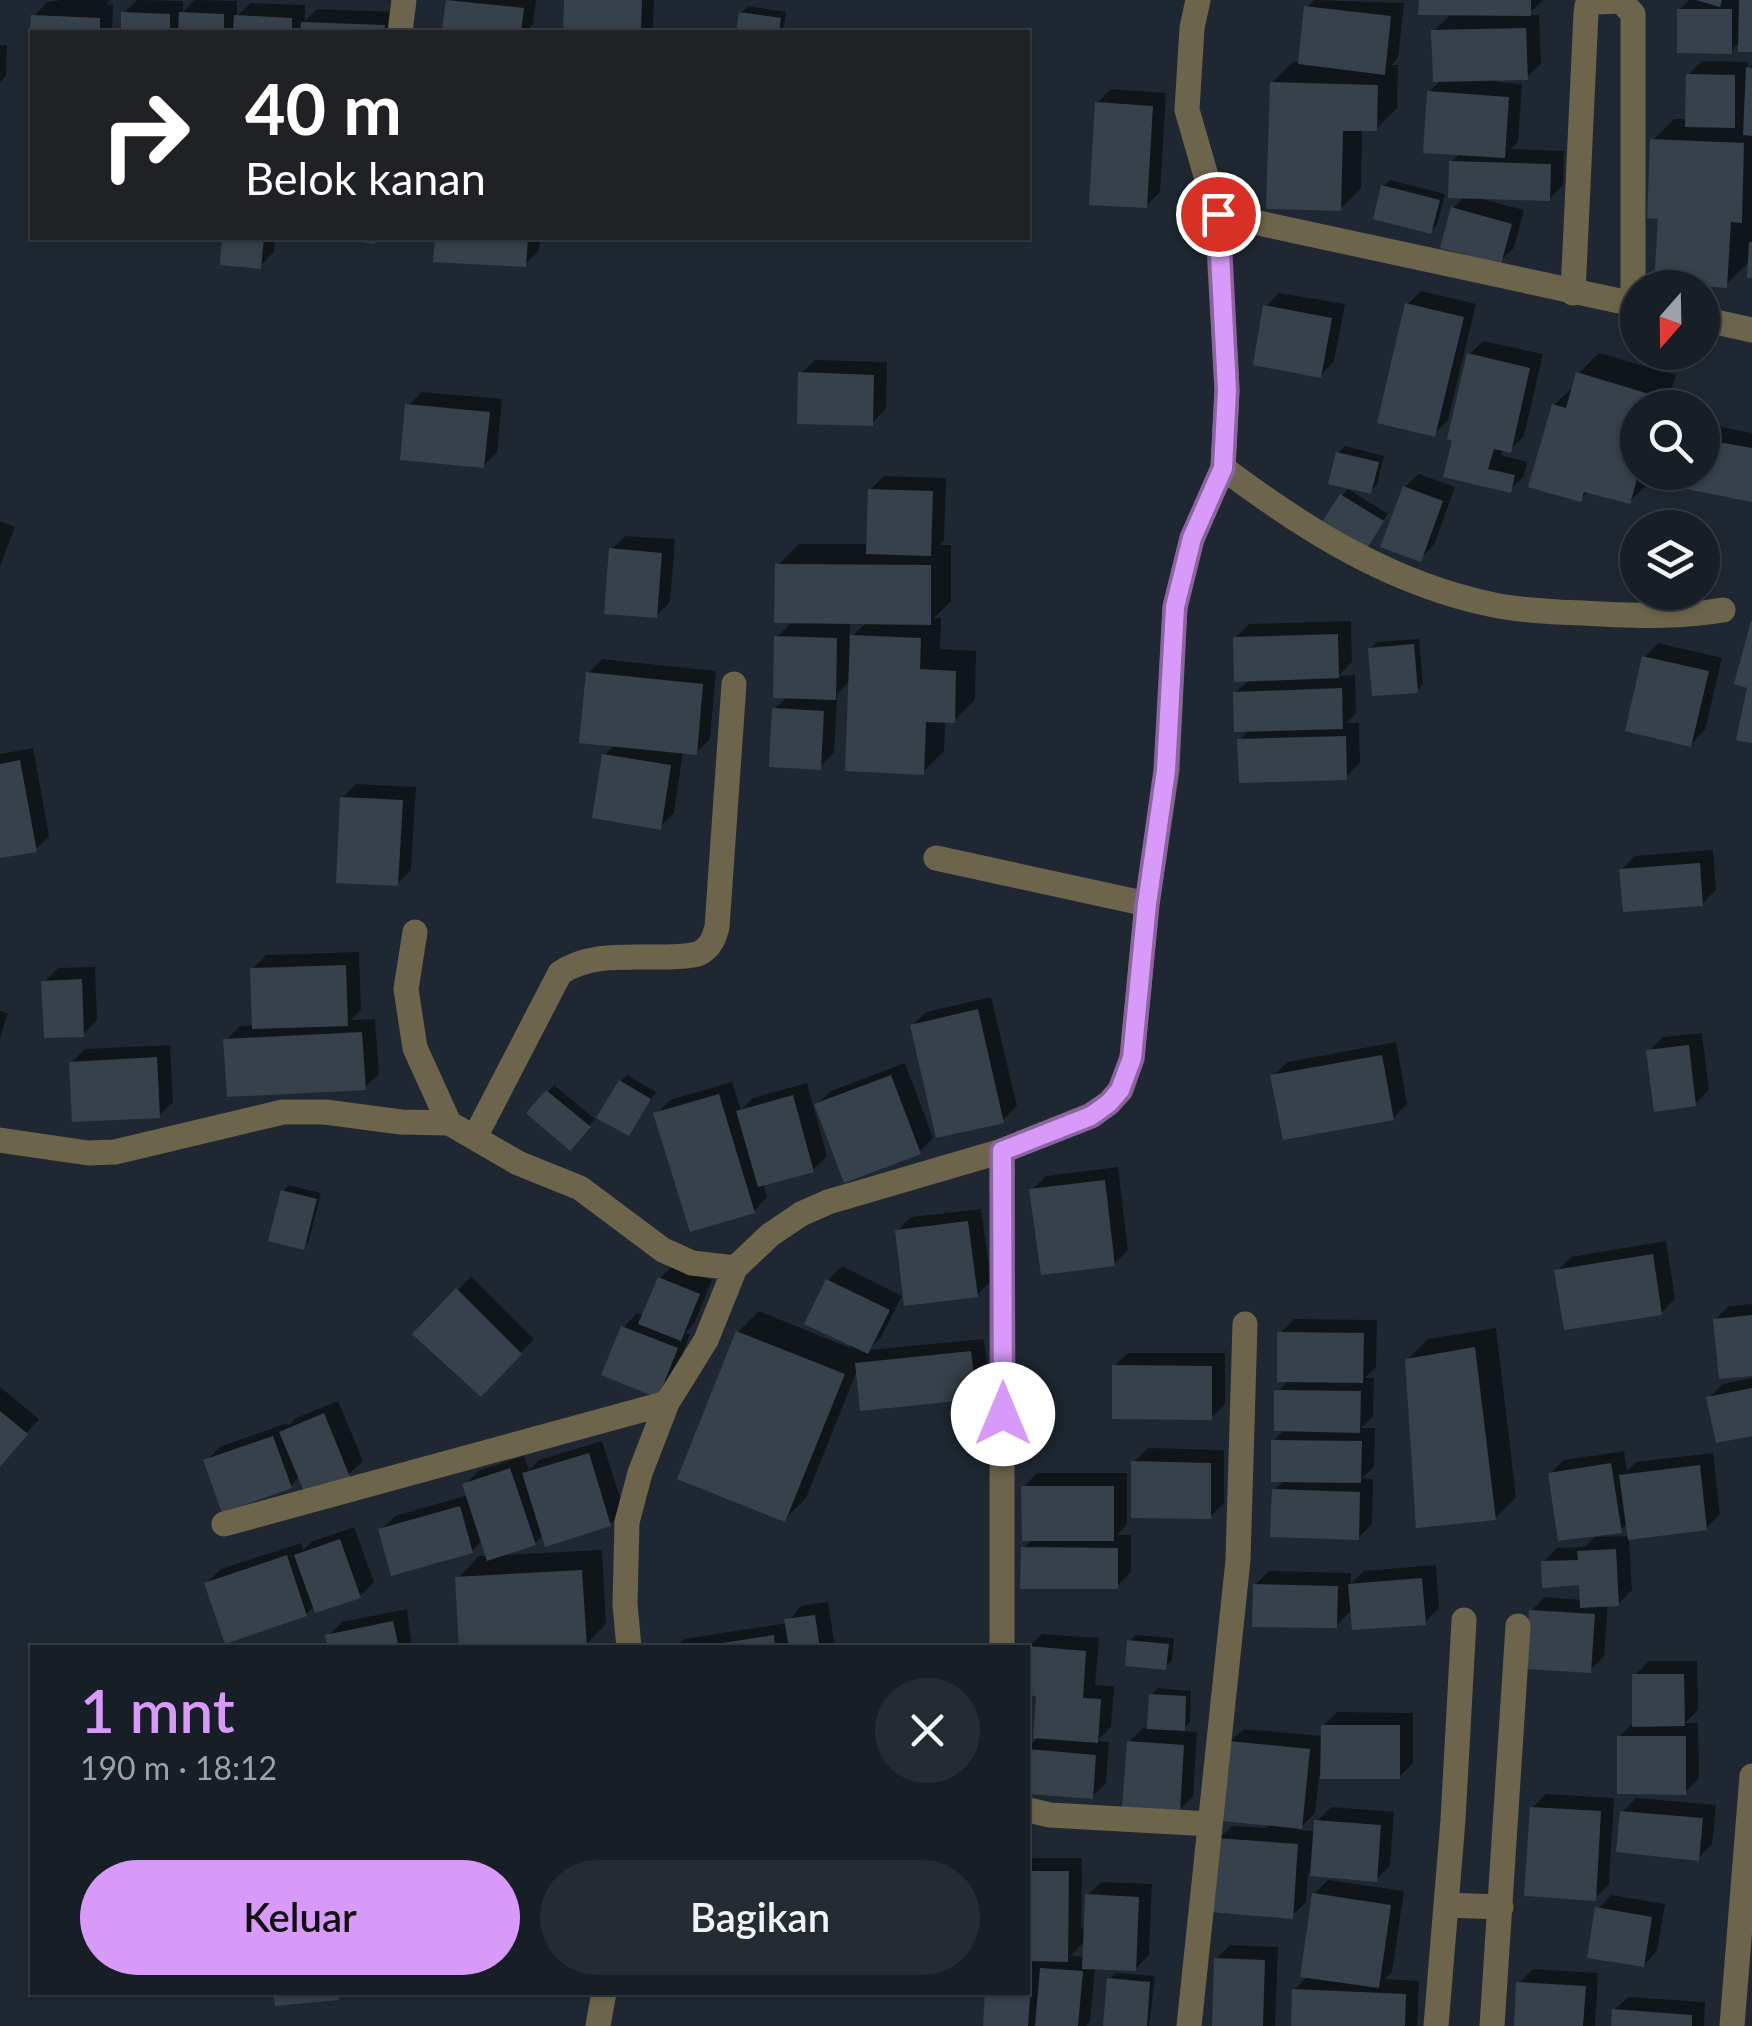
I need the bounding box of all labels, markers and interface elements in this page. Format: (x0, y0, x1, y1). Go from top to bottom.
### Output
text: 40 m (245, 66, 402, 150)
icon: right (80, 70, 210, 200)
text: Belok kanan (245, 151, 486, 205)
pin (1176, 172, 1261, 257)
icon: arrive (1191, 187, 1246, 242)
north arrow (1620, 270, 1720, 370)
map controls (1620, 270, 1720, 610)
button: search (1620, 390, 1720, 490)
button: layers (1620, 510, 1720, 610)
position arrow (951, 1362, 1055, 1466)
text: 1 mnt (80, 1674, 235, 1746)
button: close (875, 1678, 980, 1783)
text: 190 m · 18:12 (80, 1748, 277, 1787)
button: Keluar (80, 1860, 520, 1975)
button: Bagikan (540, 1860, 980, 1975)

